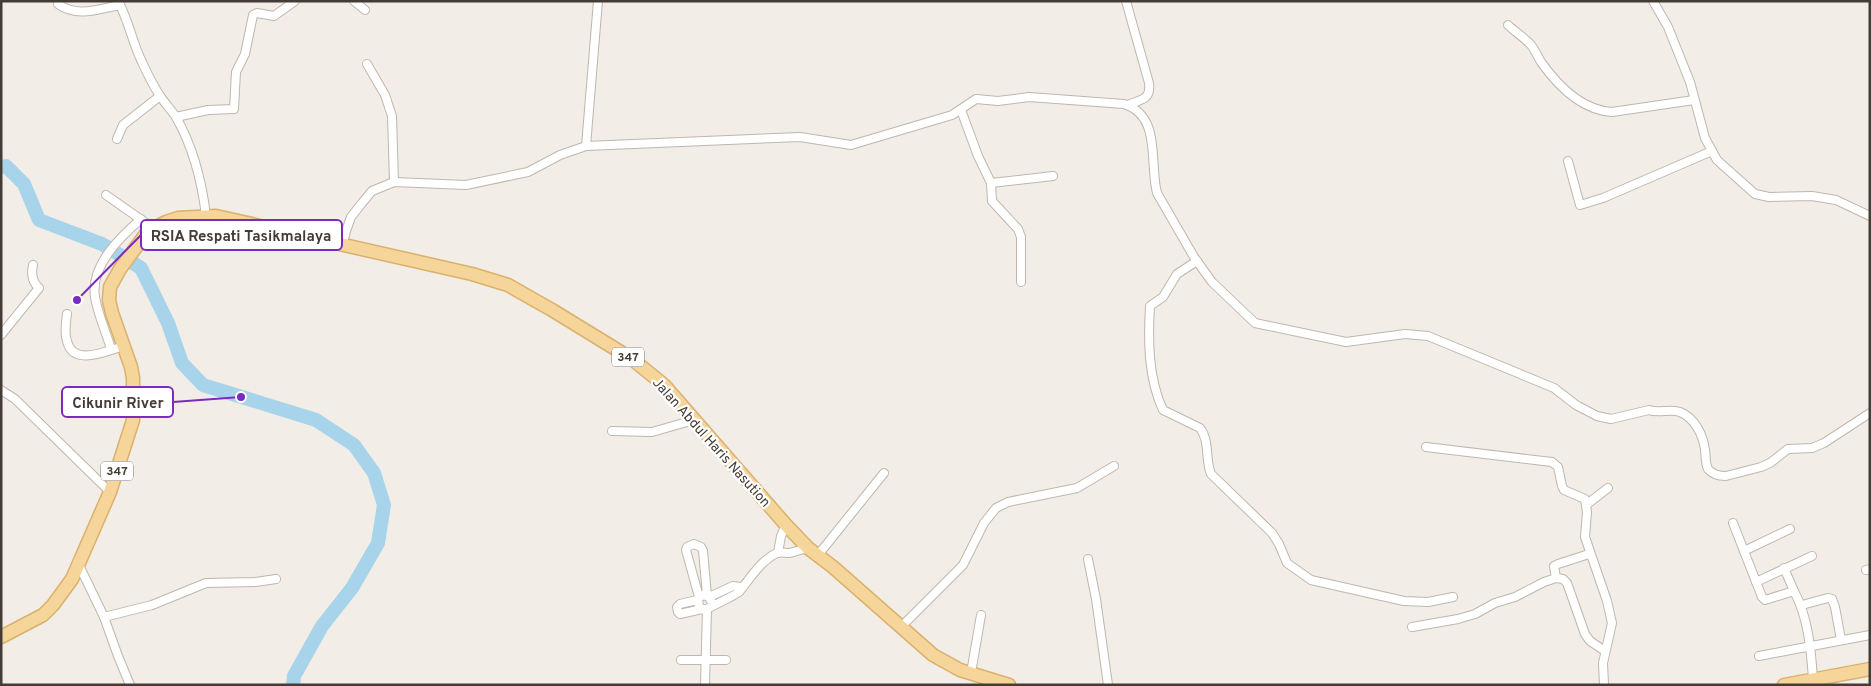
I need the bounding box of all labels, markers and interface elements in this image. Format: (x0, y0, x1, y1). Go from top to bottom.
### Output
callout: RSIA Respati Tasikmalaya (141, 220, 342, 250)
text: RSIA Respati Tasikmalaya (151, 228, 331, 247)
road number: 347 (612, 348, 644, 367)
street label: Jalan Abdul Haris Nasution (648, 375, 773, 511)
callout: Cikunir River (62, 387, 173, 417)
text: Cikunir River (72, 395, 164, 414)
road number: 347 (101, 462, 133, 481)

